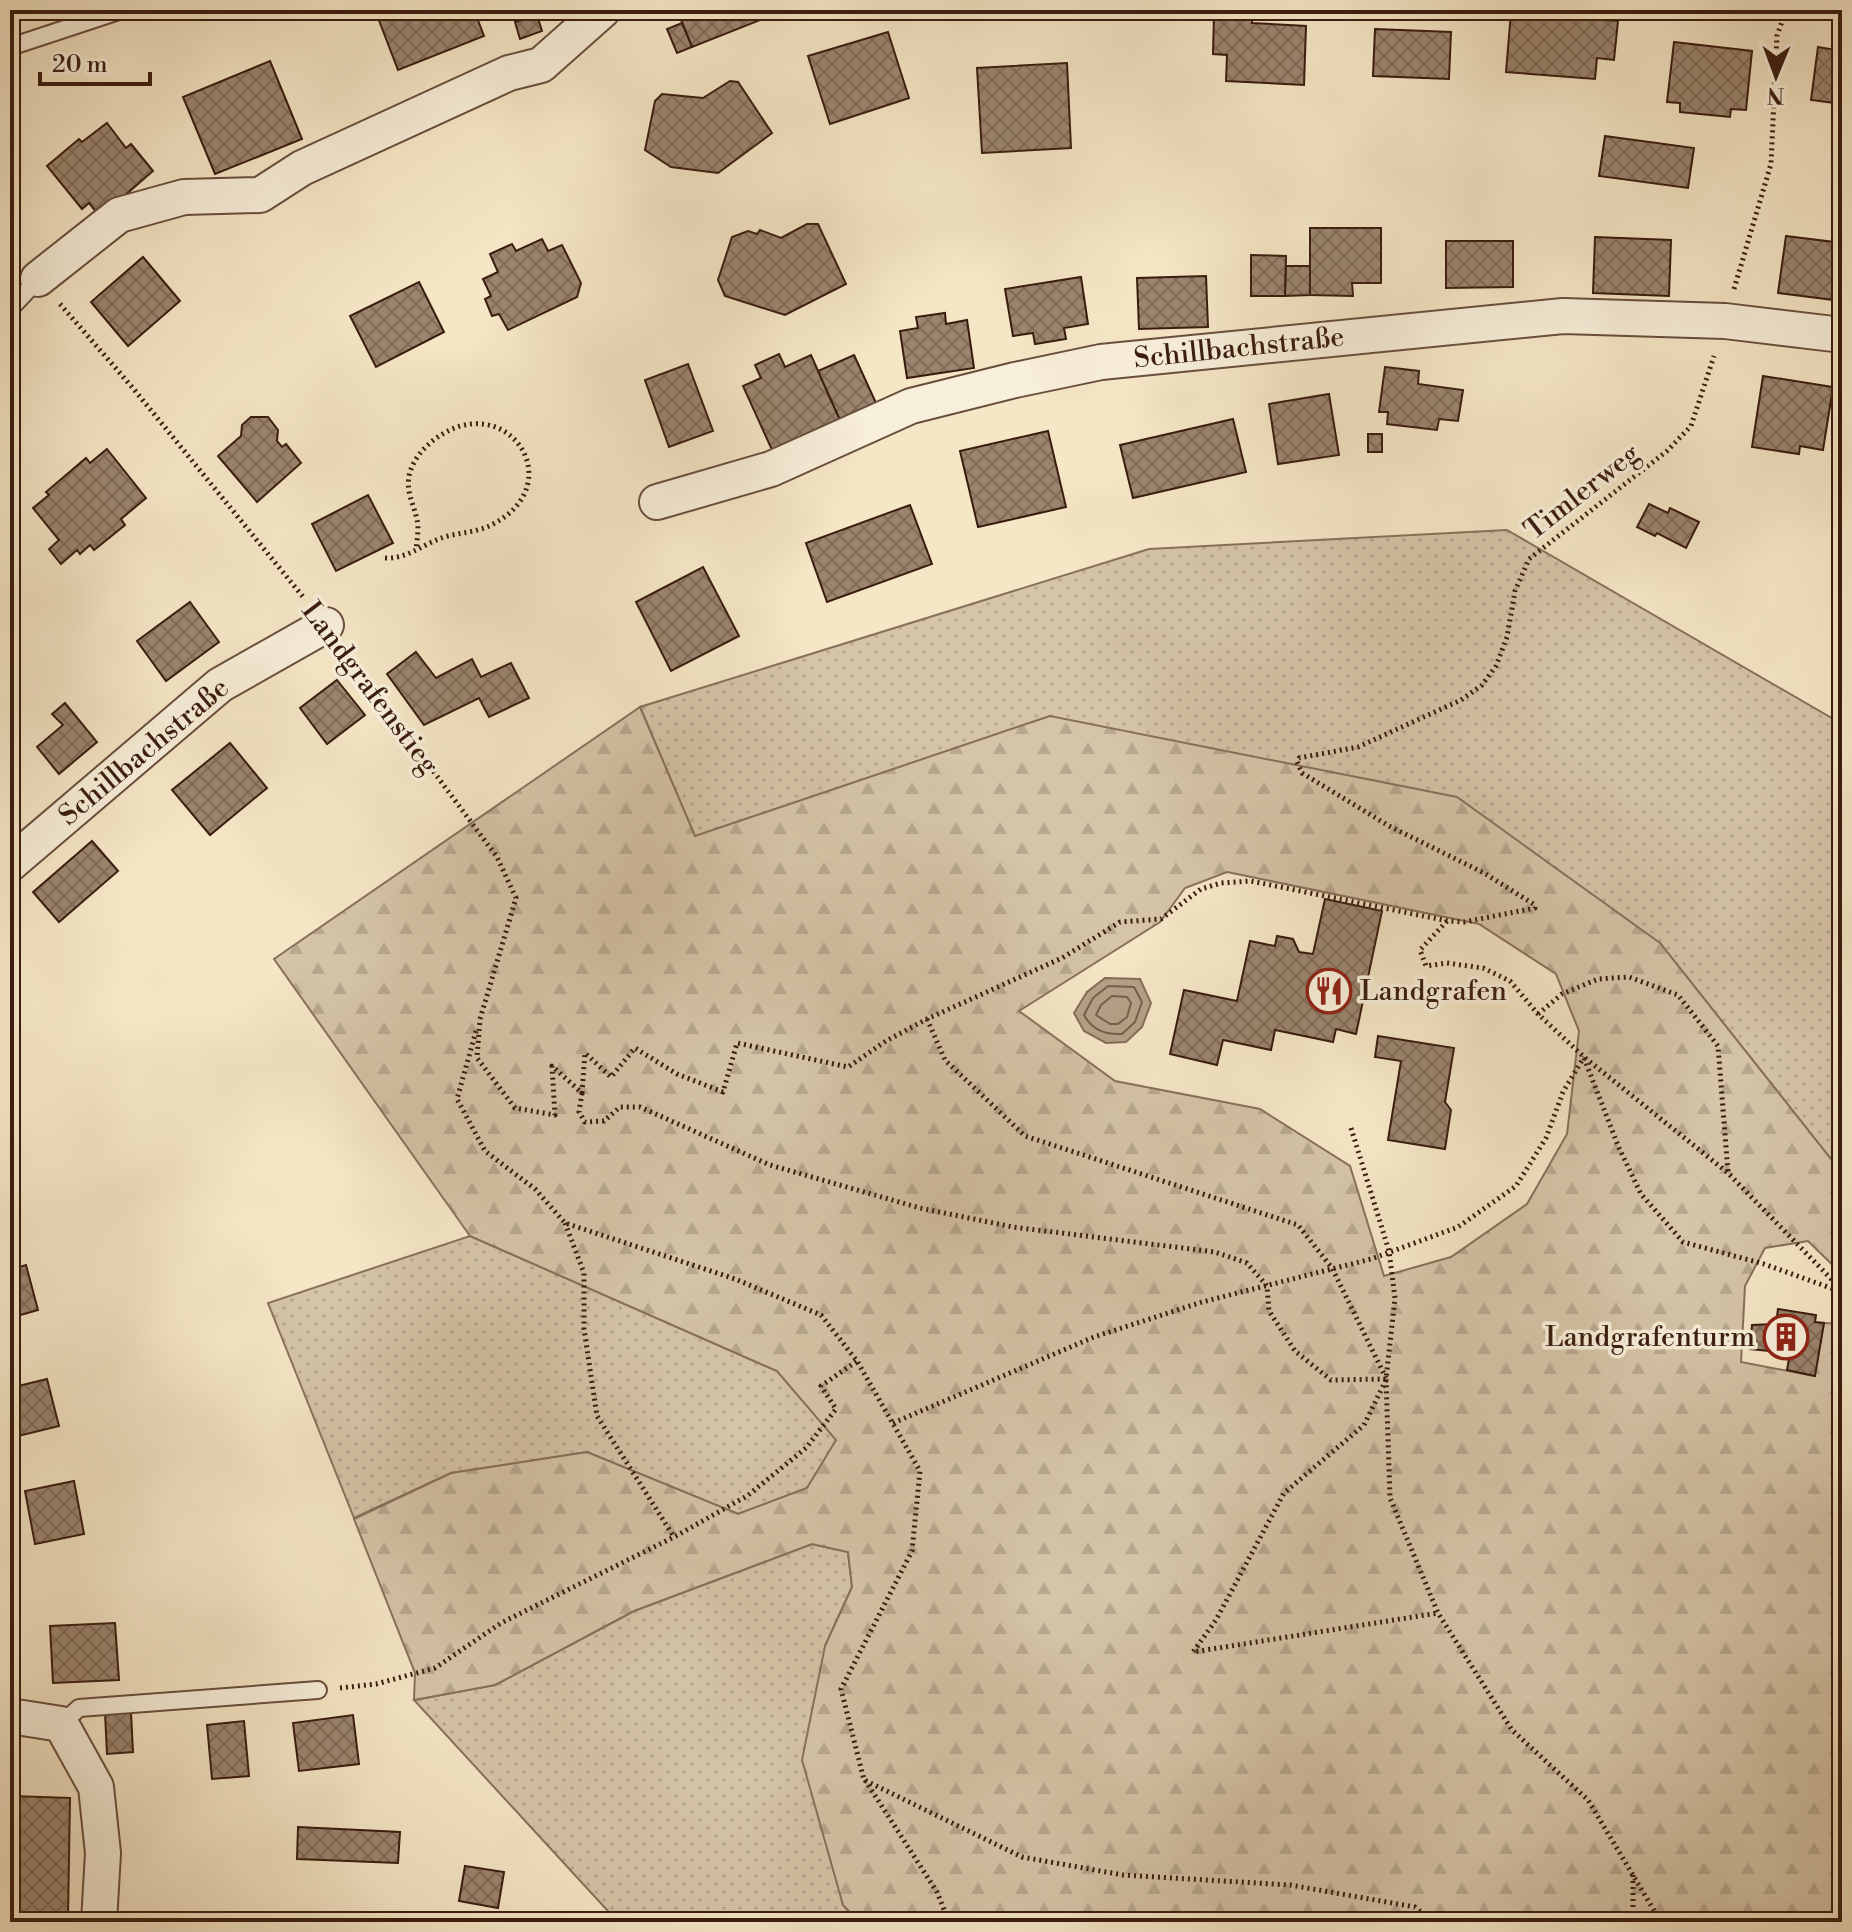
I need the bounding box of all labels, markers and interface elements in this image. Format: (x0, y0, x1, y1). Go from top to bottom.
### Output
scale bar (40, 36, 150, 86)
north arrow (1736, 36, 1816, 116)
text: 20 m (52, 50, 108, 80)
text: N (1766, 81, 1785, 108)
street label: Schillbachstraße (1132, 320, 1346, 376)
street label: Timlerweg (1517, 436, 1647, 548)
street label: Landgrafenstieg (294, 595, 447, 782)
street label: Schillbachstraße (52, 671, 236, 833)
restaurant icon: Landgrafen (1305, 967, 1353, 1015)
place label: Landgrafen (1360, 974, 1507, 1009)
building icon: Landgrafenturm (1762, 1313, 1810, 1361)
place label: Landgrafenturm (1545, 1320, 1755, 1355)

